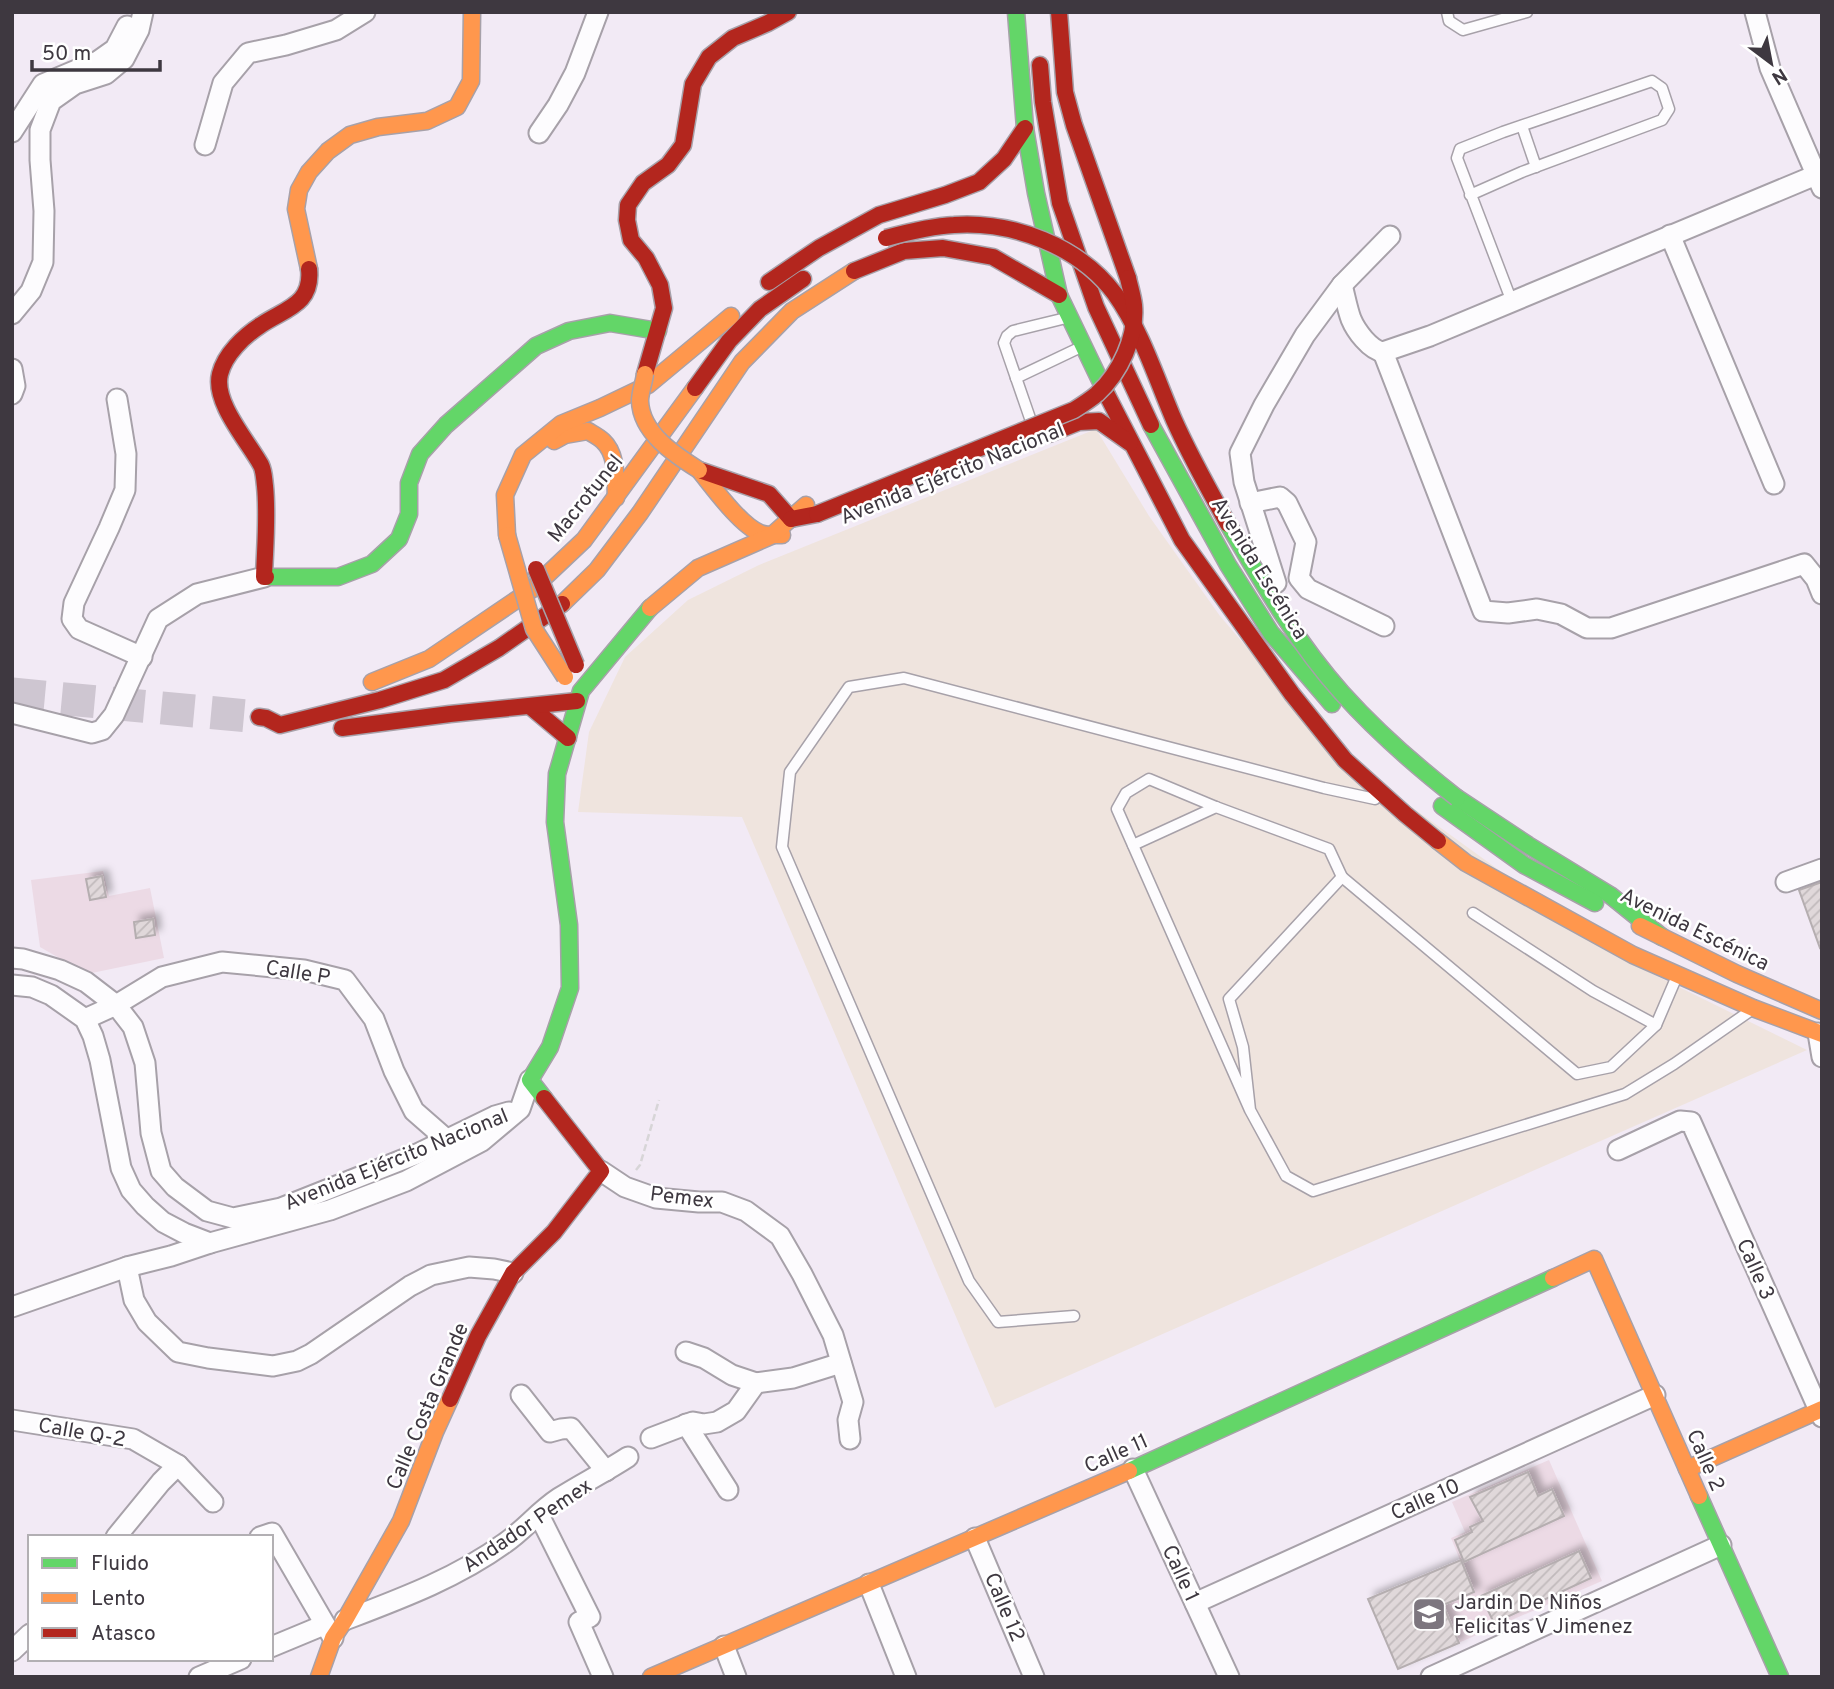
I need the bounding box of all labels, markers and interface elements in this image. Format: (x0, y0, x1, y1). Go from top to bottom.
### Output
scale bar (32, 28, 159, 72)
north arrow (1736, 28, 1806, 98)
text: 50 m (42, 41, 91, 68)
text: N (1767, 62, 1791, 90)
street label: Avenida Ejército Nacional (837, 417, 1069, 532)
street label: Macrotunel (542, 449, 630, 548)
street label: Avenida Escénica (1204, 493, 1313, 645)
street label: Avenida Escénica (1615, 883, 1773, 978)
street label: Calle P (263, 955, 332, 992)
street label: Avenida Ejército Nacional (281, 1103, 513, 1218)
street label: Pemex (648, 1181, 716, 1216)
street label: Calle 3 (1729, 1235, 1780, 1305)
street label: Calle Costa Grande (381, 1319, 476, 1494)
street label: Calle Q-2 (36, 1413, 128, 1454)
street label: Calle 2 (1679, 1426, 1730, 1496)
street label: Calle 11 (1080, 1428, 1153, 1480)
street label: Andador Pemex (458, 1473, 598, 1580)
street label: Calle 10 (1387, 1473, 1465, 1528)
legend (28, 1535, 273, 1661)
street label: Calle 1 (1155, 1541, 1204, 1606)
text: Fluido (91, 1551, 149, 1578)
street label: Calle 12 (977, 1569, 1030, 1646)
text: Lento (91, 1586, 145, 1613)
place label: Jardin De Niños Felicitas V Jimenez (1454, 1590, 1633, 1641)
school or university icon: Jardin De Niños Felicitas V Jimenez (1410, 1595, 1448, 1633)
text: Atasco (91, 1621, 156, 1648)

